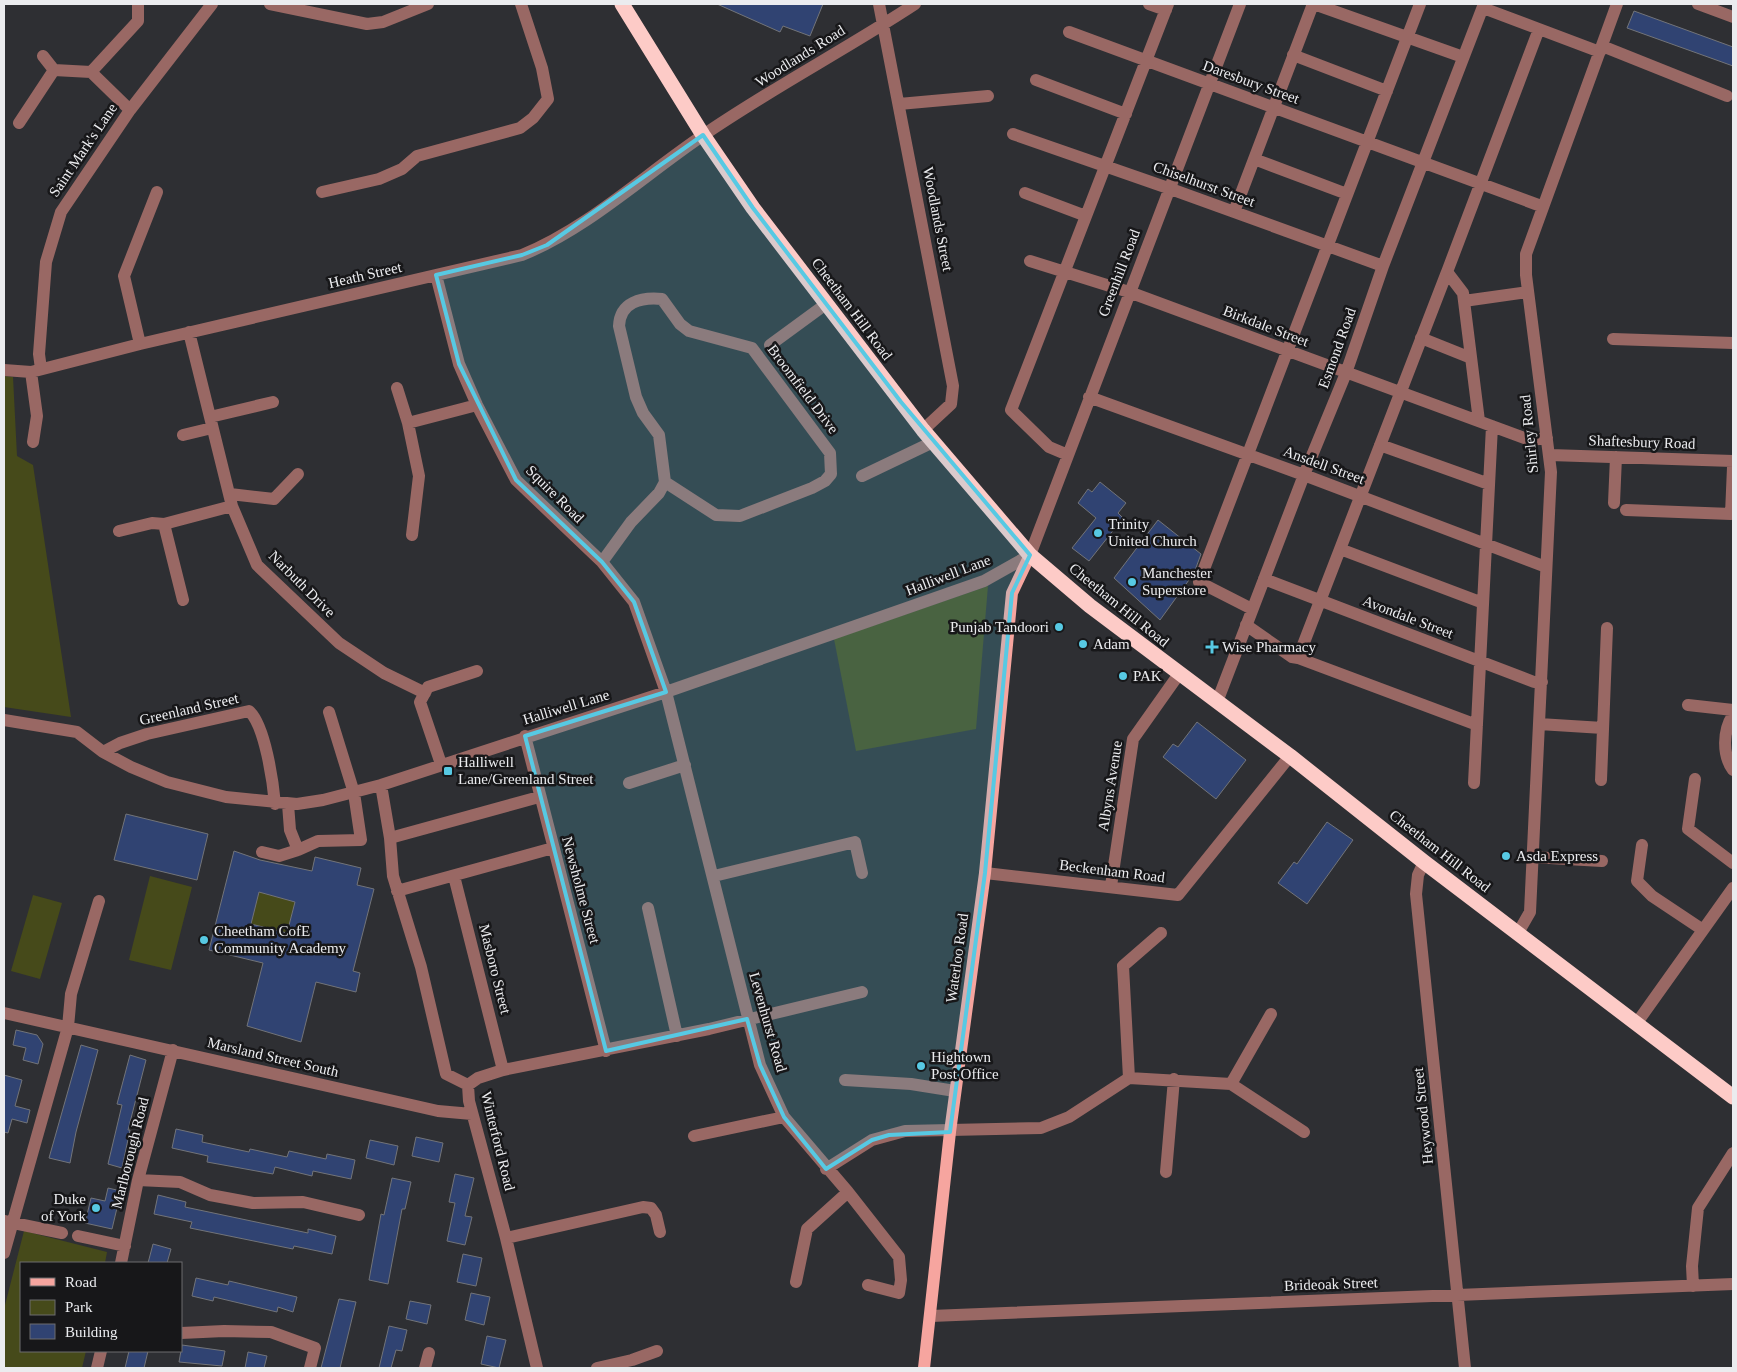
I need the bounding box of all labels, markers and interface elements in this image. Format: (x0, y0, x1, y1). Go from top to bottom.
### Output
street label: Woodlands Road (752, 22, 848, 90)
street label: Daresbury Street (1201, 57, 1302, 107)
street label: Saint Mark's Lane (46, 100, 120, 200)
street label: Chiselhurst Street (1151, 158, 1258, 210)
street label: Woodlands Street (920, 166, 956, 273)
street label: Greenhill Road (1095, 227, 1143, 319)
street label: Cheetham Hill Road (809, 255, 896, 363)
street label: Heath Street (327, 259, 404, 291)
street label: Birkdale Street (1221, 302, 1312, 350)
street label: Esmond Road (1315, 305, 1359, 390)
street label: Broomfield Drive (764, 341, 842, 437)
street label: Shirley Road (1517, 394, 1541, 474)
street label: Shaftesbury Road (1588, 432, 1696, 452)
street label: Ansdell Street (1281, 443, 1368, 487)
street label: Squire Road (523, 462, 587, 526)
place label: Trinity United Church (1108, 516, 1197, 549)
marker: Trinity United Church (1092, 527, 1104, 539)
street label: Narbuth Drive (266, 548, 339, 621)
street label: Halliwell Lane (903, 551, 993, 599)
street label: Cheetham Hill Road (1066, 560, 1172, 650)
place label: Manchester Superstore (1142, 565, 1212, 598)
marker: Manchester Superstore (1126, 576, 1138, 588)
street label: Avondale Street (1360, 592, 1456, 642)
place label: Punjab Tandoori (950, 619, 1049, 635)
marker: Punjab Tandoori (1053, 621, 1065, 633)
place label: Adam (1093, 636, 1130, 652)
marker: Adam (1077, 638, 1089, 650)
place label: Wise Pharmacy (1222, 639, 1316, 655)
marker: Wise Pharmacy (1206, 641, 1218, 653)
place label: PAK (1133, 668, 1162, 684)
marker: PAK (1117, 670, 1129, 682)
street label: Halliwell Lane (521, 686, 611, 728)
street label: Greenland Street (138, 690, 241, 728)
street label: Albyns Avenue (1095, 739, 1125, 833)
place label: Halliwell Lane/Greenland Street (458, 754, 594, 787)
marker: Halliwell Lane/Greenland Street (442, 765, 454, 777)
street label: Cheetham Hill Road (1386, 807, 1494, 896)
street label: Newsholme Street (559, 835, 603, 946)
place label: Asda Express (1516, 848, 1598, 864)
marker: Asda Express (1500, 850, 1512, 862)
street label: Beckenham Road (1058, 857, 1166, 885)
street label: Waterloo Road (943, 912, 971, 1004)
street label: Masboro Street (476, 922, 514, 1016)
place label: Cheetham CofE Community Academy (214, 923, 347, 956)
marker: Cheetham CofE Community Academy (198, 934, 210, 946)
street label: Levenhurst Road (746, 970, 790, 1074)
street label: Marsland Street South (206, 1034, 341, 1080)
place label: Hightown Post Office (931, 1049, 999, 1082)
marker: Hightown Post Office (915, 1060, 927, 1072)
street label: Heywood Street (1410, 1066, 1436, 1165)
street label: Winterford Road (478, 1090, 518, 1193)
street label: Marlborough Road (108, 1095, 152, 1211)
place label: Duke of York (41, 1191, 86, 1224)
marker: Duke of York (90, 1202, 102, 1214)
legend (20, 1262, 182, 1352)
text: Road (65, 1274, 97, 1290)
street label: Brideoak Street (1284, 1274, 1379, 1294)
text: Park (65, 1299, 93, 1315)
text: Building (65, 1324, 118, 1340)

